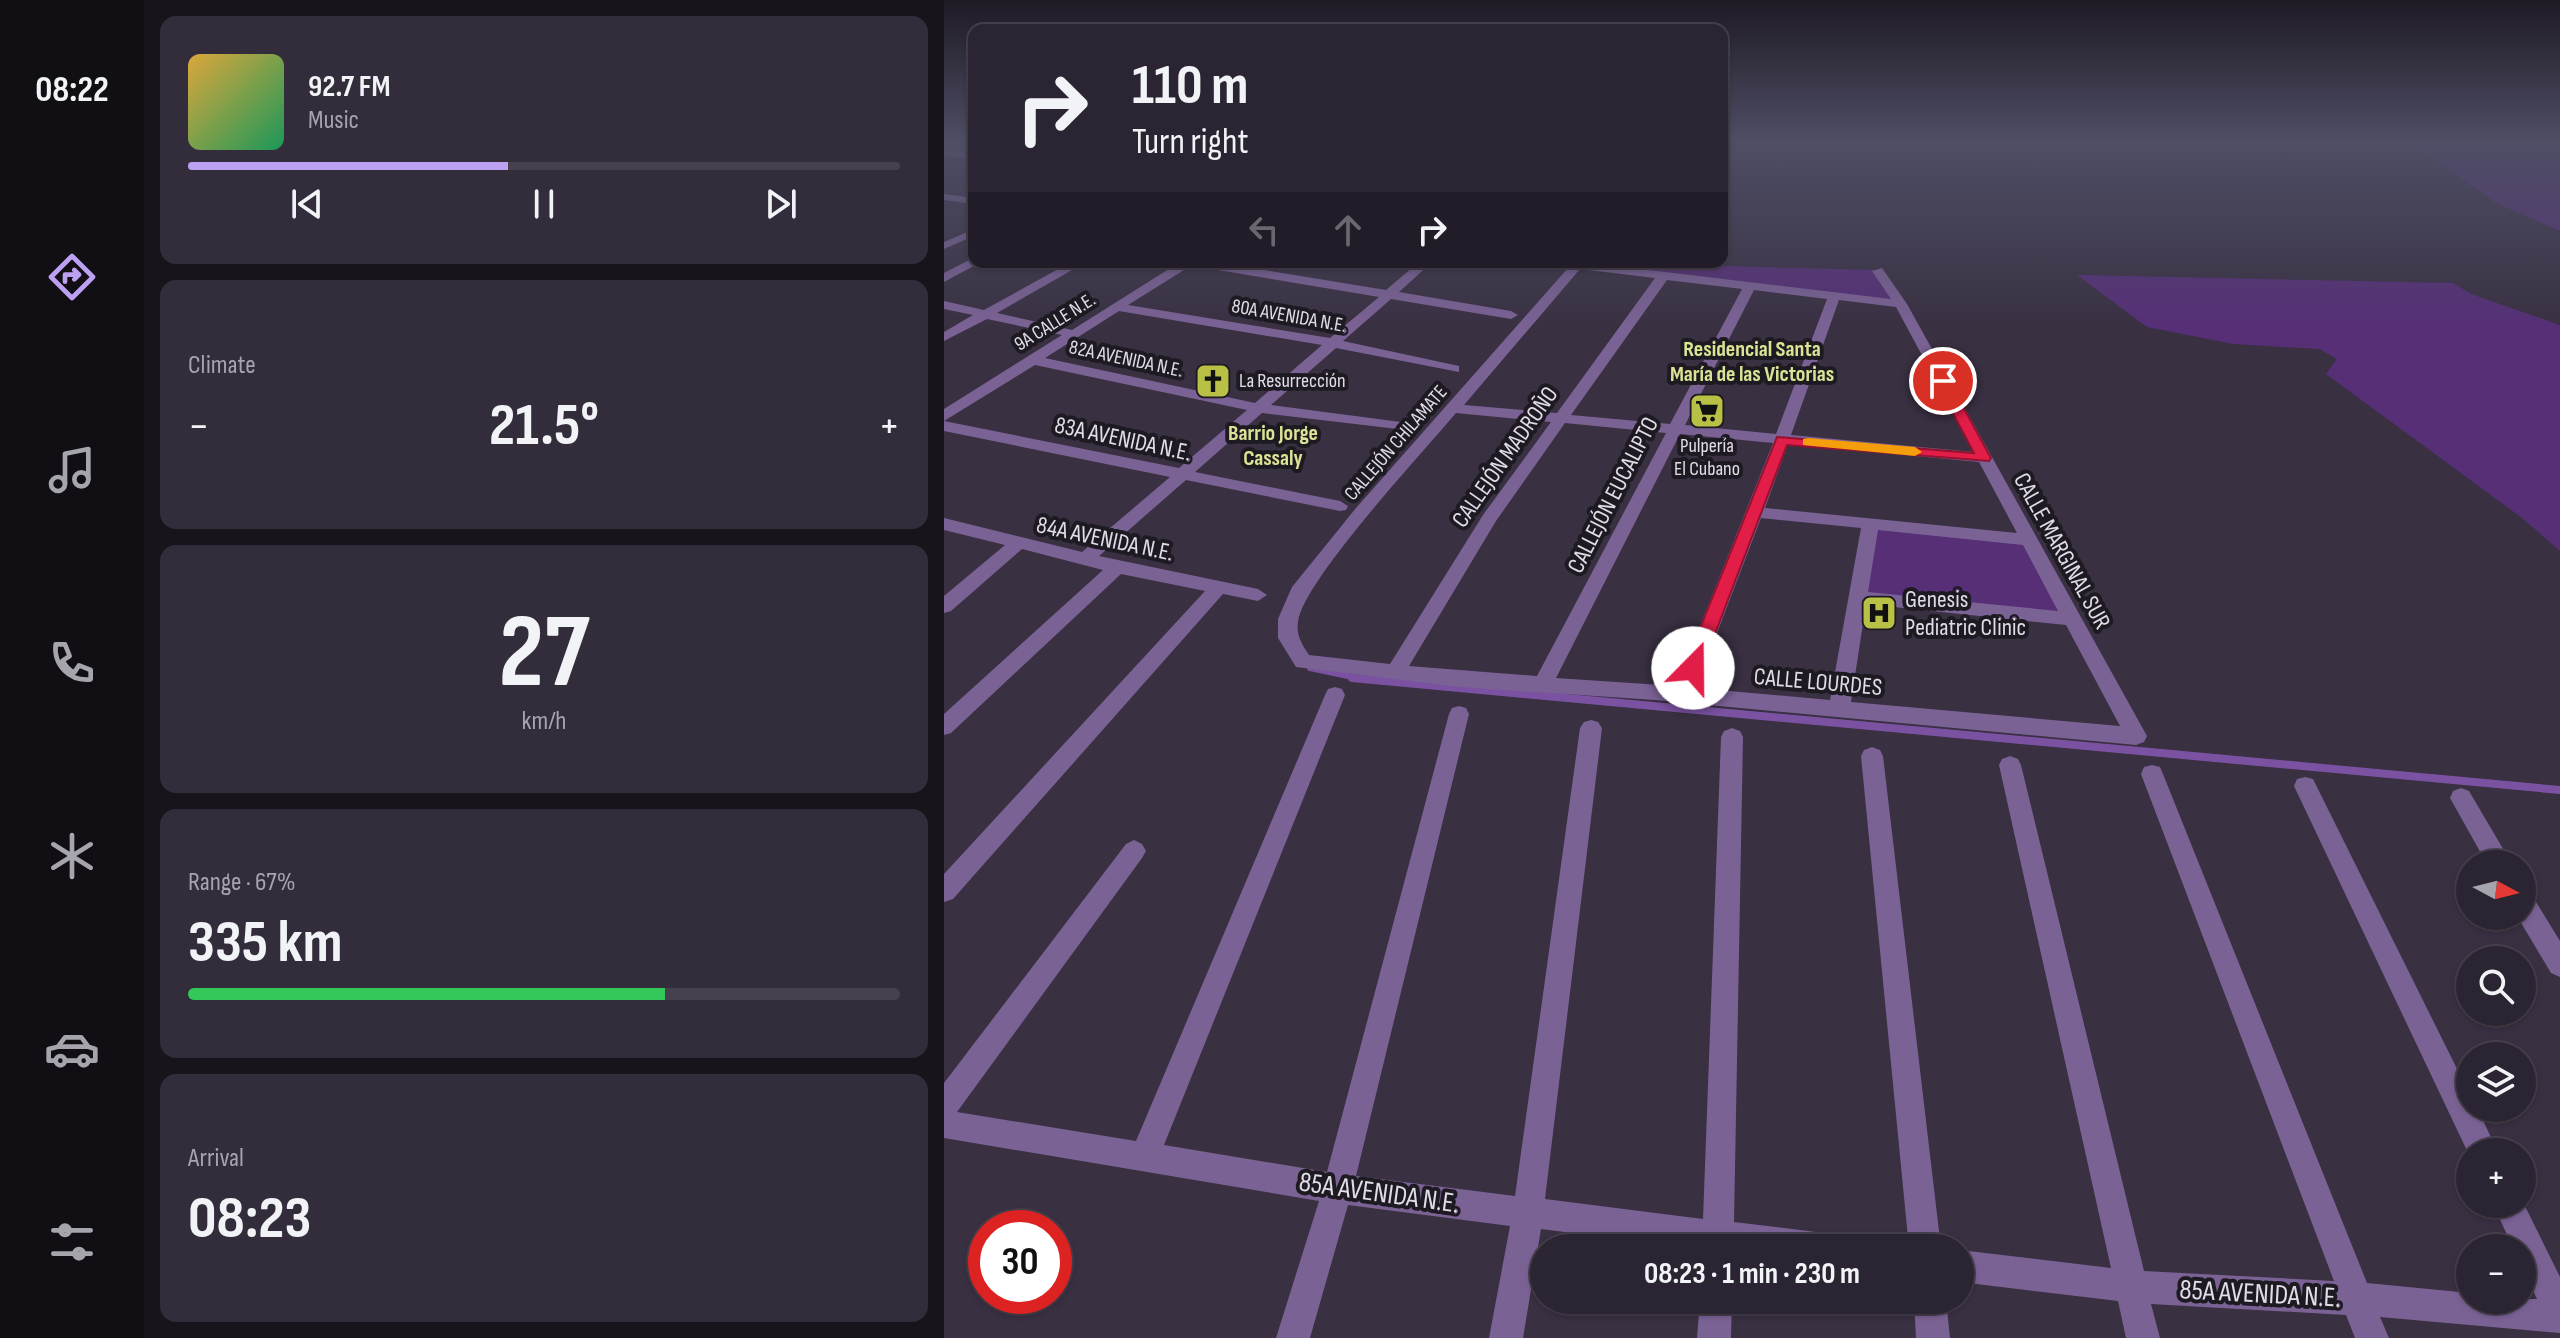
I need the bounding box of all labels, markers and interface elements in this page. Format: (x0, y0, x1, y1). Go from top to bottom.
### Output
text: 110 m (1132, 53, 1248, 120)
icon: right (1000, 56, 1104, 160)
text: 08:22 (35, 69, 109, 112)
text: 92.7 FM (308, 69, 390, 105)
text: Music (308, 105, 359, 136)
text: Turn right (1132, 121, 1249, 164)
icon: previous (285, 182, 329, 226)
icon: pause (522, 182, 566, 226)
icon: next (759, 182, 803, 226)
icon: left (1242, 208, 1286, 252)
icon: ahead (1326, 208, 1370, 252)
icon: right (1410, 208, 1454, 252)
icon: directions (44, 249, 100, 305)
street label: 9A CALLE N.E. (1010, 288, 1100, 356)
street label: 80A AVENIDA N.E. (1230, 294, 1348, 338)
street label: 82A AVENIDA N.E. (1067, 335, 1185, 383)
district label: Residencial Santa María de las Victorias (1670, 336, 1834, 388)
pin (1909, 347, 1977, 415)
text: Climate (188, 350, 256, 381)
icon: arrive (1921, 359, 1965, 403)
church icon: La Resurrección (1194, 362, 1232, 400)
place label: La Resurrección (1239, 369, 1346, 393)
street label: CALLEJÓN CHILAMATE (1339, 381, 1453, 505)
street label: CALLEJÓN MADROÑO (1446, 381, 1564, 533)
text: 21.5° (489, 390, 599, 462)
supermarket icon: Pulpería El Cubano (1688, 392, 1726, 430)
text: − (188, 400, 210, 453)
text: + (878, 400, 900, 453)
street label: 83A AVENIDA N.E. (1052, 410, 1194, 468)
street label: CALLEJÓN EUCALIPTO (1561, 412, 1665, 578)
district label: Barrio Jorge Cassaly (1228, 420, 1318, 472)
place label: Pulpería El Cubano (1674, 434, 1740, 481)
icon: music (44, 442, 100, 498)
street label: CALLE MARGINAL SUR (2007, 468, 2117, 634)
street label: 84A AVENIDA N.E. (1034, 510, 1176, 568)
place label: Genesis Pediatric Clinic (1905, 585, 2026, 642)
text: 27 (499, 591, 589, 716)
hospital icon: Genesis Pediatric Clinic (1860, 594, 1898, 632)
position arrow (1651, 626, 1735, 710)
icon: phone (44, 635, 100, 691)
street label: CALLE LOURDES (1753, 662, 1883, 702)
text: km/h (522, 706, 566, 737)
icon: climate (44, 828, 100, 884)
north arrow (2456, 850, 2536, 930)
map controls (2456, 850, 2536, 1314)
text: Range · 67% (188, 867, 296, 898)
text: 335 km (188, 907, 343, 979)
button: search (2456, 946, 2536, 1026)
icon: car (44, 1021, 100, 1077)
button: layers (2456, 1042, 2536, 1122)
button: + (2456, 1138, 2536, 1218)
text: Arrival (188, 1143, 244, 1174)
street label: 85A AVENIDA N.E. (1297, 1165, 1461, 1221)
text: 08:23 (188, 1183, 312, 1255)
speed limit sign: 30 (968, 1210, 1072, 1314)
icon: filters (44, 1214, 100, 1270)
button: − (2456, 1234, 2536, 1314)
text: 08:23 · 1 min · 230 m (1644, 1256, 1860, 1292)
street label: 85A AVENIDA N.E. (2179, 1273, 2341, 1315)

